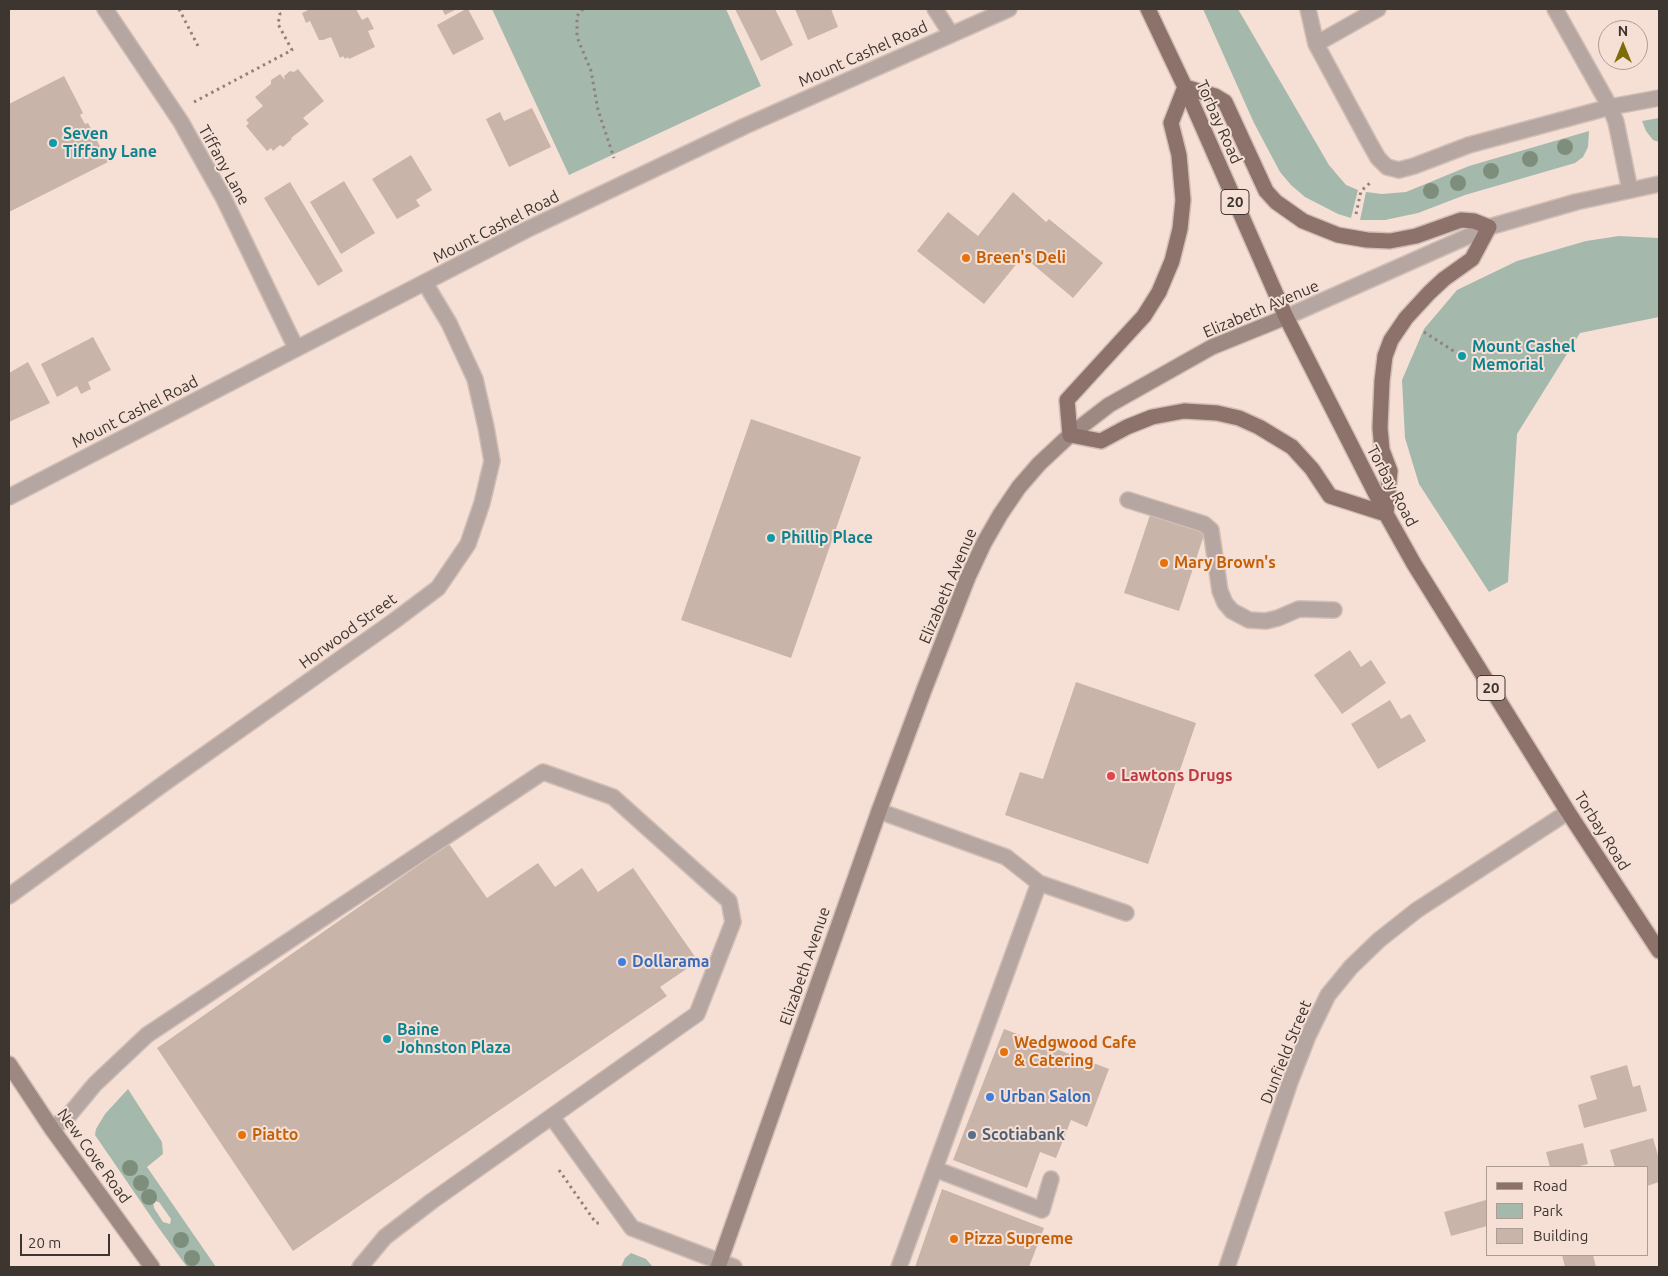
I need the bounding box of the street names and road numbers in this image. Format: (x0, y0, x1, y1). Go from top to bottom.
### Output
street label: Mount Cashel Road (796, 17, 930, 91)
street label: Torbay Road (1192, 77, 1246, 167)
street label: Tiffany Lane (194, 122, 254, 208)
street label: Mount Cashel Road (430, 187, 562, 267)
road number: 20 (1221, 190, 1249, 214)
street label: Elizabeth Avenue (1200, 276, 1322, 342)
street label: Mount Cashel Road (69, 372, 201, 452)
street label: Torbay Road (1363, 442, 1421, 530)
street label: Elizabeth Avenue (915, 525, 981, 647)
street label: Horwood Street (296, 589, 400, 673)
road number: 20 (1477, 676, 1505, 700)
street label: Torbay Road (1570, 788, 1634, 874)
street label: Elizabeth Avenue (776, 904, 834, 1028)
street label: Dunfield Street (1256, 997, 1316, 1107)
street label: New Cove Road (53, 1105, 135, 1207)

